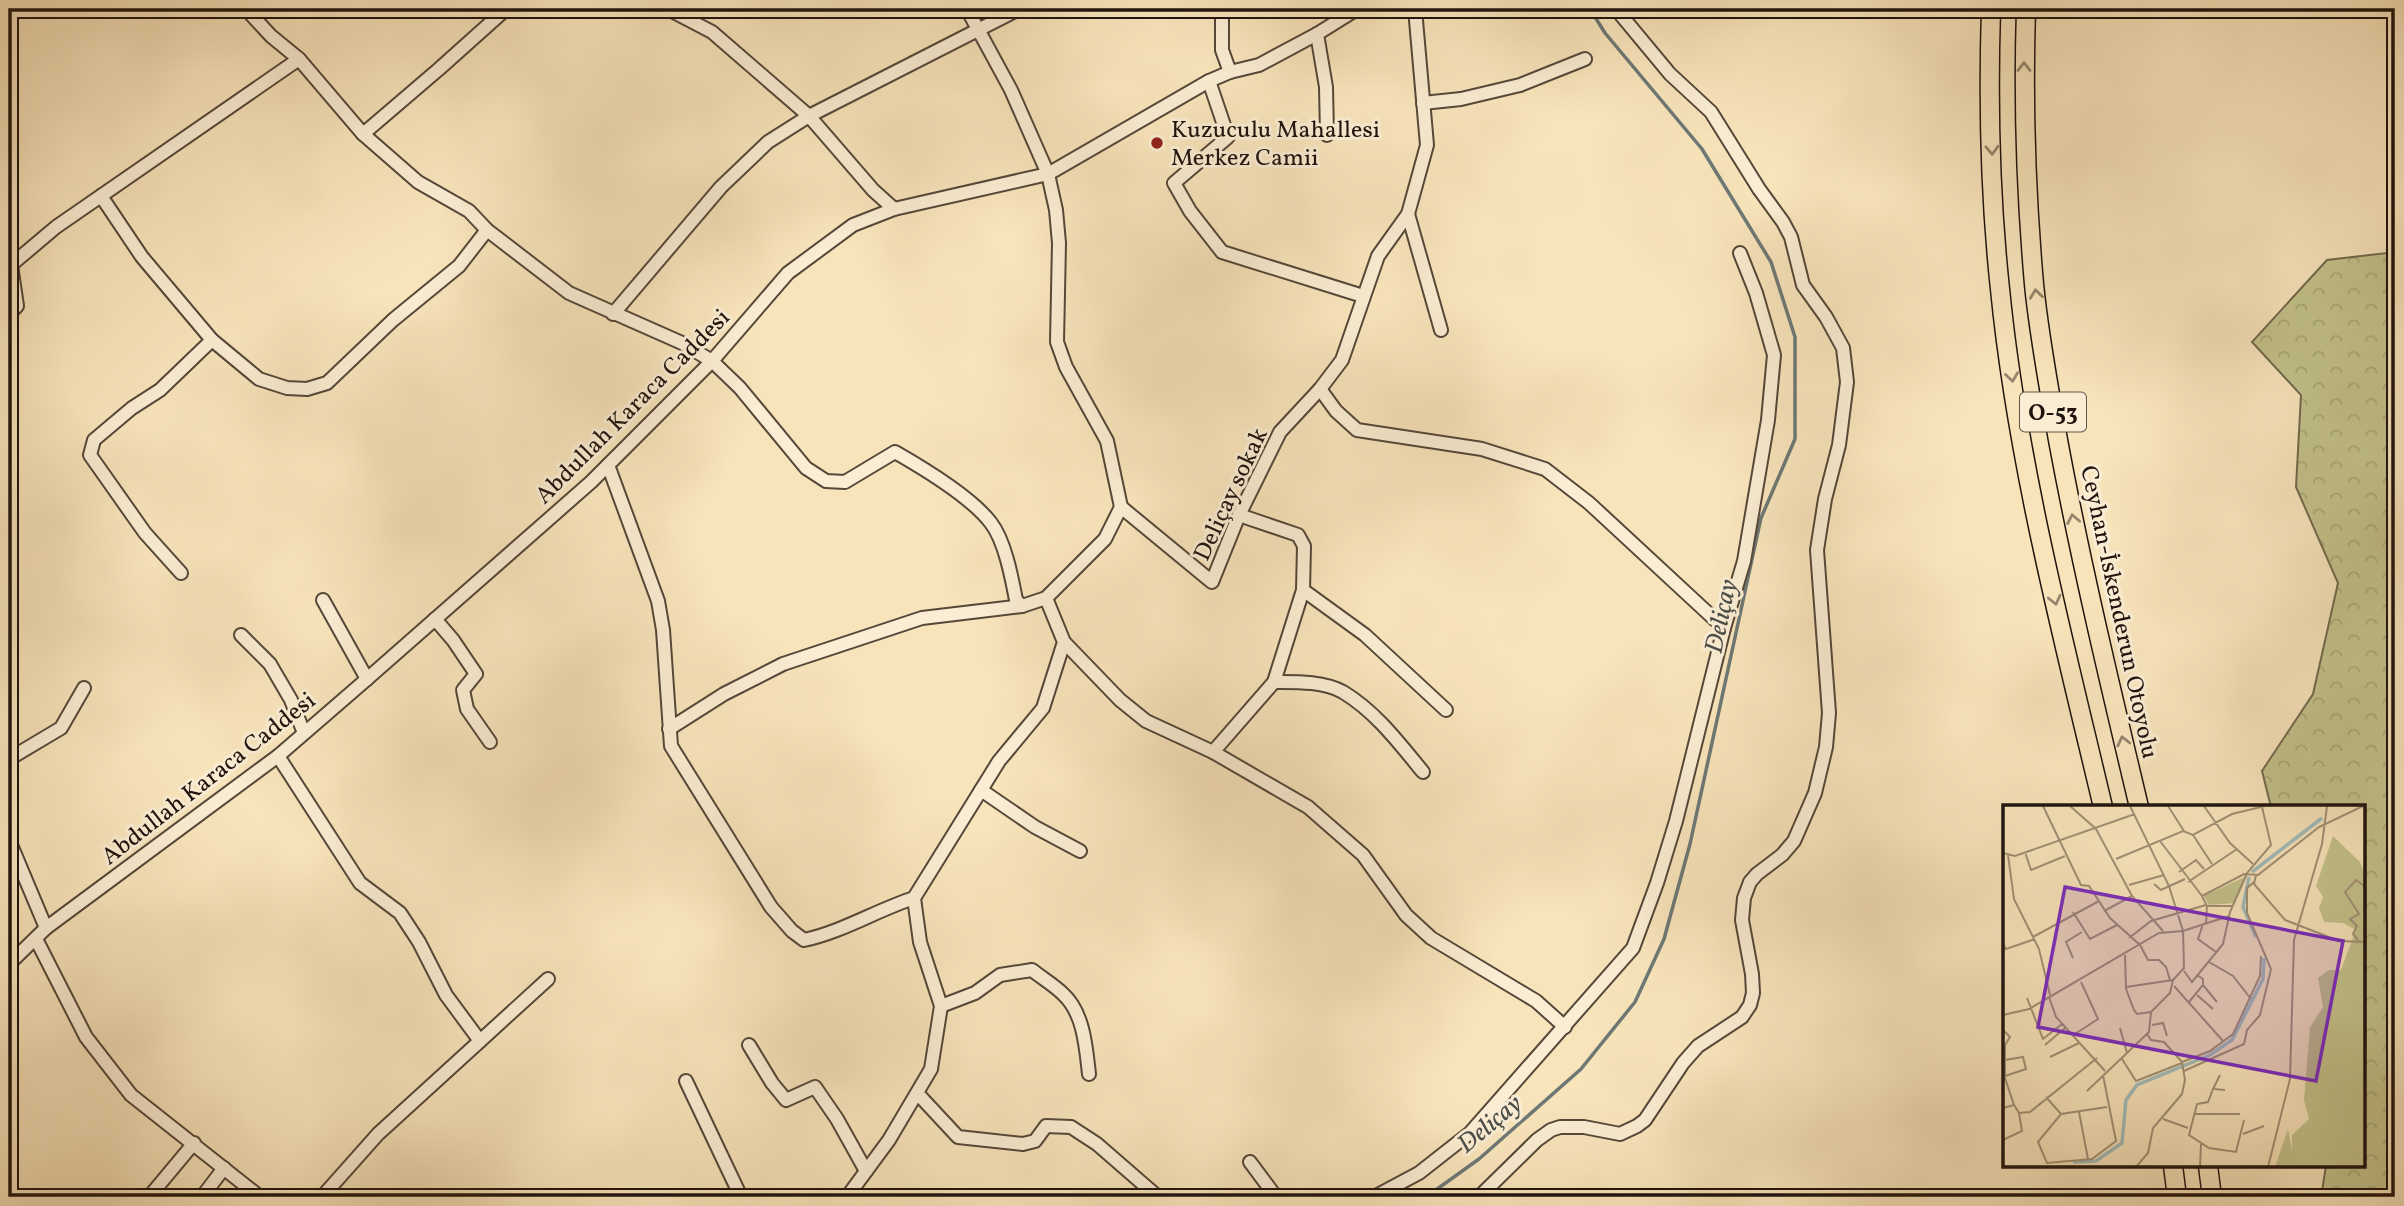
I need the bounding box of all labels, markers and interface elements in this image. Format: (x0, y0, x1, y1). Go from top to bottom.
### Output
one-way arrow (2017, 61, 2032, 72)
place label: Kuzuculu Mahallesi Merkez Camii (1171, 114, 1380, 176)
marker: Kuzuculu Mahallesi Merkez Camii (1149, 135, 1165, 151)
one-way arrow (1985, 145, 2000, 156)
one-way arrow (2028, 288, 2043, 300)
street label: Abdullah Karaca Caddesi (528, 302, 739, 513)
one-way arrow (2004, 371, 2019, 383)
road number: O-53 (2020, 392, 2086, 432)
street label: Deliçay sokak (1186, 423, 1277, 567)
street label: Ceyhan-İskenderun Otoyolu (2070, 463, 2166, 762)
one-way arrow (2066, 513, 2081, 525)
water label: Deliçay (1697, 576, 1747, 657)
one-way arrow (2046, 594, 2061, 606)
street label: Abdullah Karaca Caddesi (95, 685, 324, 874)
one-way arrow (2117, 735, 2131, 747)
inset map (2003, 805, 2366, 1168)
water label: Deliçay (1450, 1086, 1531, 1162)

